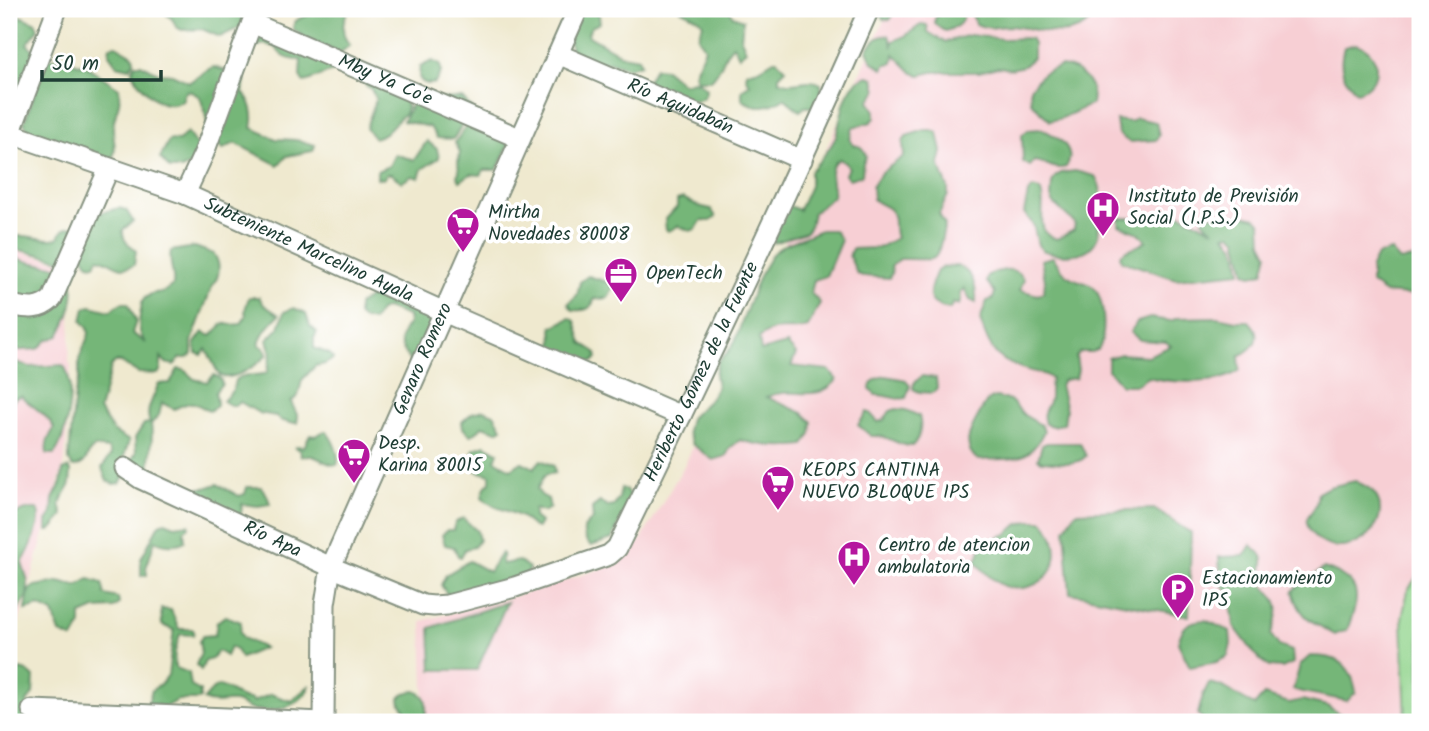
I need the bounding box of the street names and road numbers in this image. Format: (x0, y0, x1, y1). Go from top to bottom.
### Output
street label: Mby Ya Co'e (333, 47, 438, 114)
street label: Río Aquidabán (622, 71, 738, 143)
street label: Subteniente Marcelino Ayala (199, 189, 418, 311)
street label: Heriberto Gómez de la Fuente (636, 256, 767, 487)
street label: Genaro Romero (385, 298, 461, 420)
street label: Río Apa (238, 513, 306, 566)

